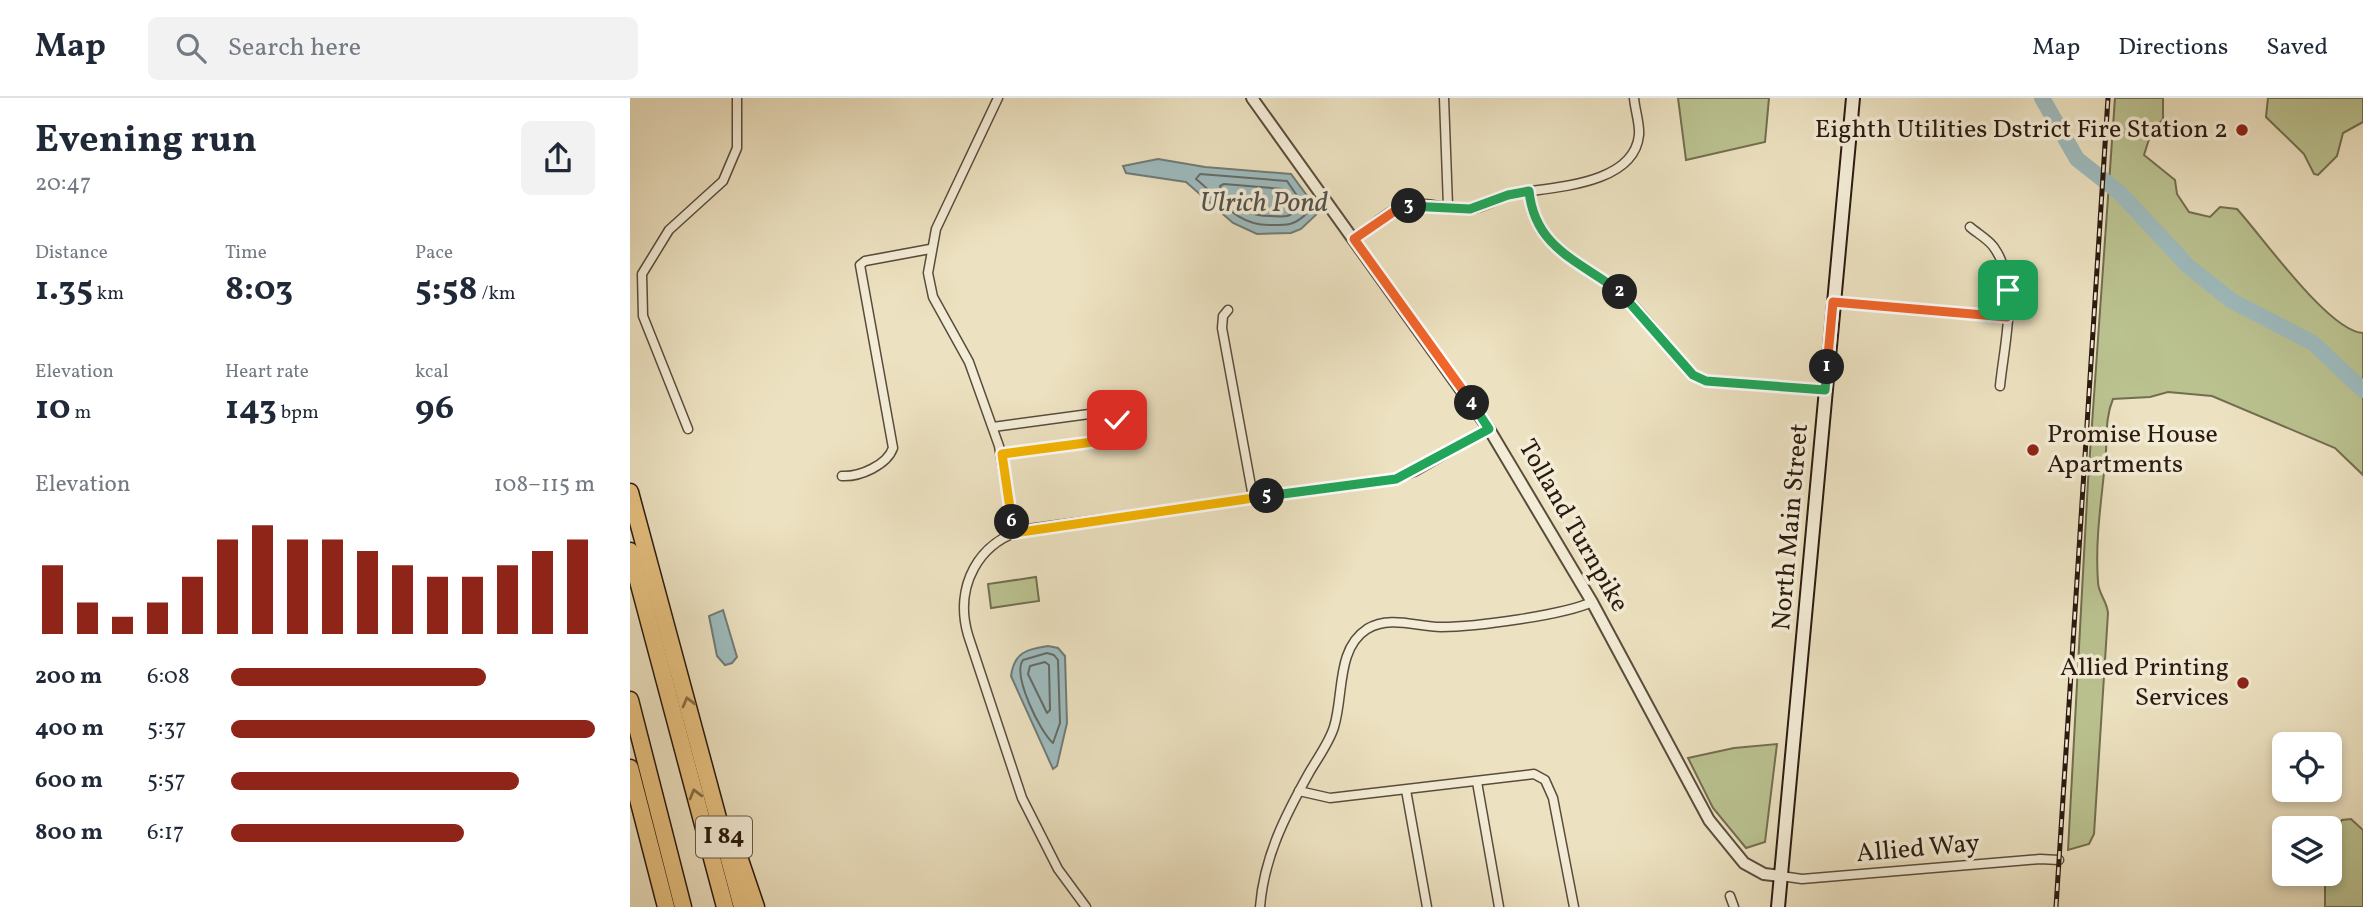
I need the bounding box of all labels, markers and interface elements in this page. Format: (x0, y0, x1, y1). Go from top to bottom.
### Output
search box (148, 17, 638, 80)
text: Map (35, 25, 106, 71)
icon: search (172, 29, 210, 67)
text: Search here (228, 30, 361, 66)
text: Map (2032, 31, 2080, 65)
text: Directions (2118, 31, 2228, 65)
text: Saved (2266, 31, 2328, 65)
place label: Eighth Utilities Dstrict Fire Station 2 (1815, 112, 2228, 148)
text: Evening run (35, 115, 257, 168)
button: share (521, 121, 595, 195)
marker: Eighth Utilities Dstrict Fire Station 2 (2234, 122, 2250, 138)
text: 20:47 (35, 168, 91, 200)
water label: Ulrich Pond (1200, 184, 1328, 223)
pin: 3 (1392, 188, 1426, 224)
text: 3 (1404, 192, 1413, 218)
text: Distance (35, 240, 108, 266)
text: Time (225, 240, 267, 266)
text: Pace (415, 240, 453, 266)
pin (1978, 260, 2038, 320)
text: 1.35 (35, 266, 93, 314)
text: 8:03 (225, 266, 293, 314)
text: 5:58 (415, 266, 478, 314)
icon: arrive (1989, 271, 2027, 309)
pin: 2 (1602, 274, 1637, 310)
text: 2 (1615, 278, 1624, 304)
text: km (93, 281, 124, 307)
text: /km (478, 281, 516, 307)
pin: 1 (1810, 350, 1844, 384)
text: 1 (1823, 353, 1830, 379)
text: Elevation (35, 359, 114, 385)
text: Heart rate (225, 359, 309, 385)
text: kcal (415, 359, 449, 385)
text: 10 (35, 385, 71, 433)
text: 143 (225, 385, 277, 433)
text: 96 (415, 385, 454, 433)
pin: 4 (1454, 386, 1490, 420)
text: 4 (1466, 389, 1477, 415)
pin (1087, 390, 1147, 450)
text: m (71, 400, 91, 426)
text: bpm (277, 400, 319, 426)
icon: check (1098, 401, 1136, 439)
place label: Promise House Apartments (2047, 417, 2218, 483)
street label: North Main Street (1764, 422, 1818, 632)
street label: Tolland Turnpike (1509, 433, 1637, 619)
marker: Promise House Apartments (2025, 442, 2041, 458)
text: Elevation (35, 469, 131, 501)
text: 108–115 m (494, 469, 595, 501)
pin: 5 (1250, 478, 1284, 514)
text: 5 (1262, 482, 1271, 508)
pin: 6 (994, 504, 1030, 540)
text: 6 (1006, 508, 1017, 534)
place label: Allied Printing Services (2060, 650, 2229, 716)
text: 200 m (35, 661, 102, 693)
text: 6:08 (147, 661, 190, 693)
marker: Allied Printing Services (2235, 675, 2251, 691)
one-way arrow (682, 696, 696, 708)
text: 400 m (35, 713, 104, 745)
text: 5:37 (147, 713, 186, 745)
map controls (2272, 732, 2342, 886)
button: locate (2272, 732, 2342, 802)
text: 600 m (35, 765, 103, 797)
text: 5:57 (147, 765, 186, 797)
one-way arrow (689, 788, 703, 800)
road number: I 84 (696, 816, 752, 858)
button: layers (2272, 816, 2342, 886)
text: 800 m (35, 817, 103, 849)
text: 6:17 (147, 817, 184, 849)
street label: Allied Way (1855, 826, 1981, 872)

